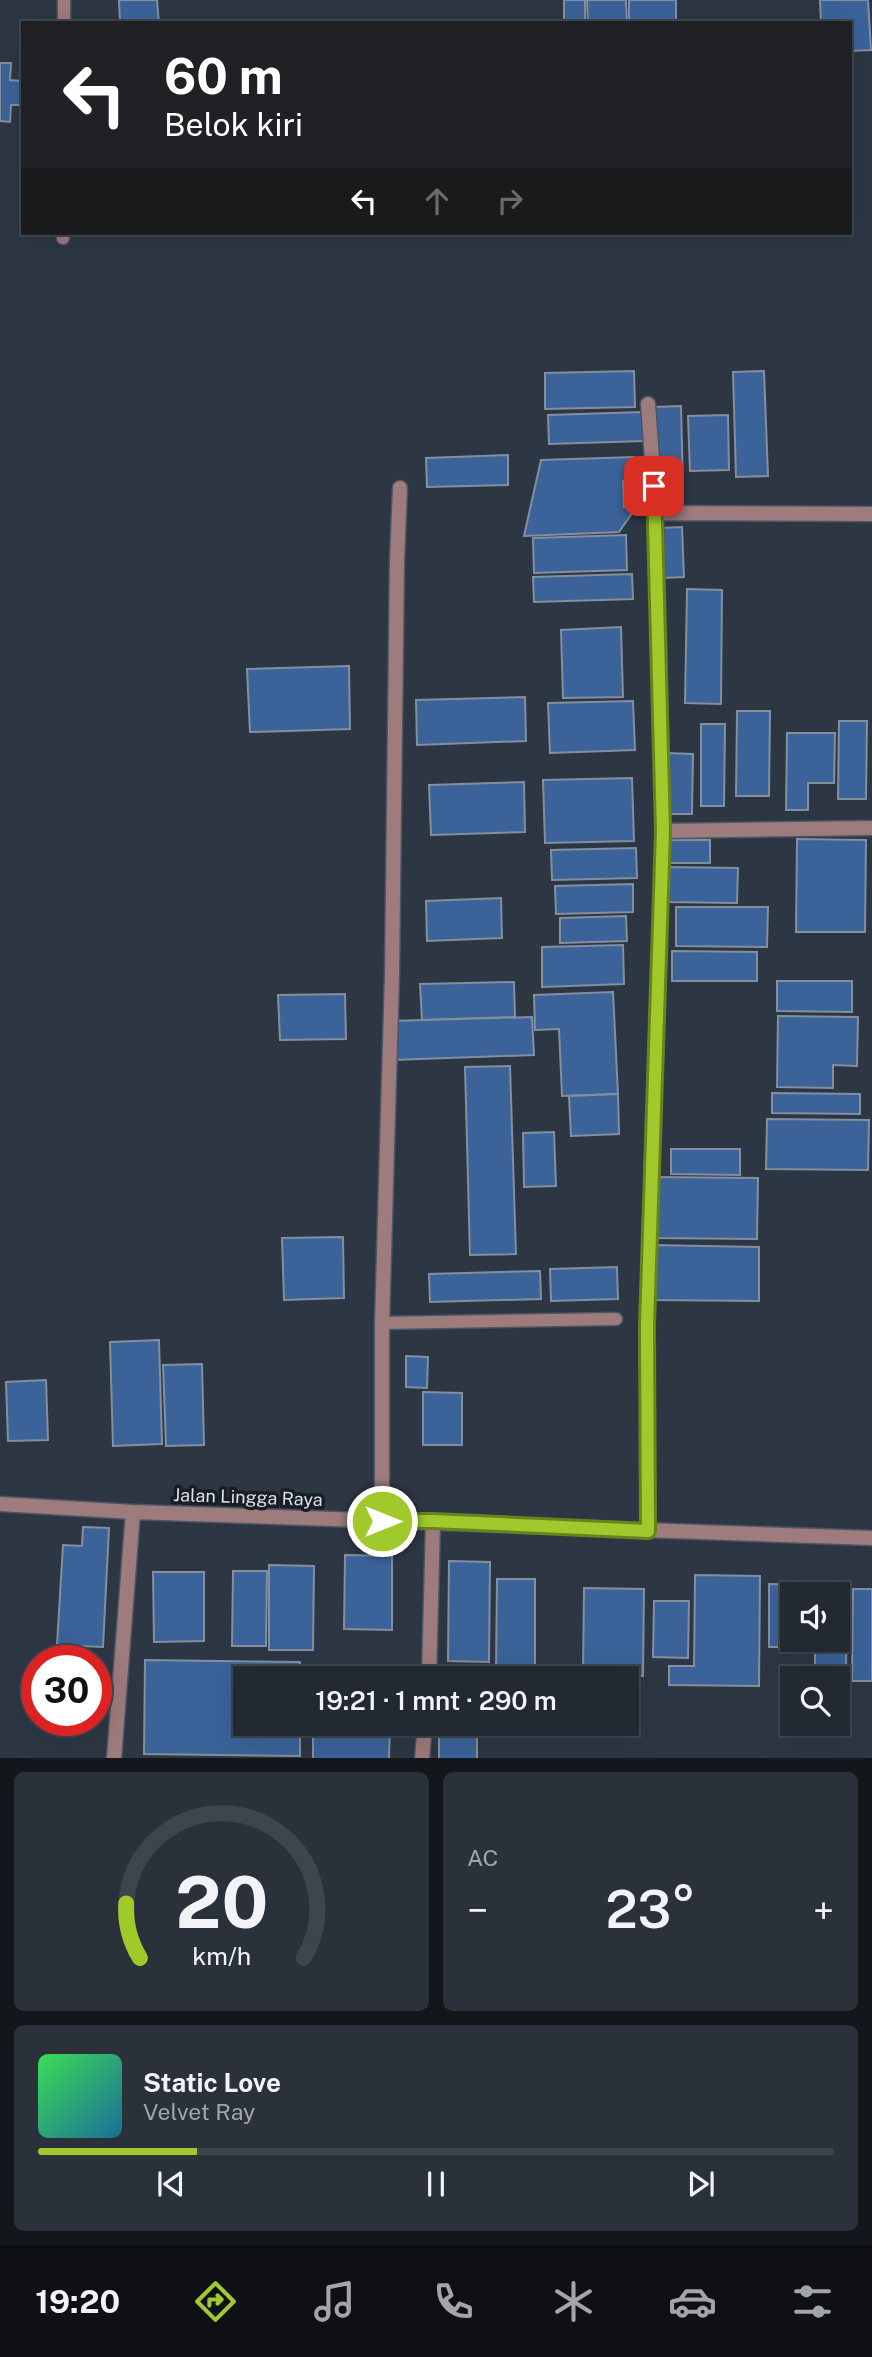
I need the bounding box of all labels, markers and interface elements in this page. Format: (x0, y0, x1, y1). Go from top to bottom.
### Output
text: 60 m (164, 47, 283, 105)
icon: left (49, 49, 140, 140)
text: Belok kiri (164, 106, 303, 143)
icon: left (345, 182, 383, 220)
icon: ahead (418, 182, 456, 220)
icon: right (491, 182, 529, 220)
pin (624, 456, 684, 516)
icon: arrive (635, 467, 673, 505)
street label: Jalan Lingga Raya (173, 1484, 323, 1510)
position arrow (345, 1484, 419, 1558)
map controls (780, 1582, 850, 1736)
button: sound (780, 1582, 850, 1652)
speed limit sign: 30 (21, 1645, 112, 1736)
button: search (780, 1666, 850, 1736)
text: 19:21 · 1 mnt · 290 m (315, 1685, 557, 1716)
text: AC (467, 1844, 498, 1871)
text: 20 (175, 1859, 268, 1944)
text: 23° (605, 1879, 696, 1940)
text: − (467, 1888, 488, 1933)
text: + (813, 1888, 834, 1933)
text: km/h (192, 1940, 251, 1970)
text: Static Love (143, 2067, 281, 2098)
text: Velvet Ray (143, 2098, 255, 2125)
icon: previous (152, 2165, 190, 2203)
icon: pause (417, 2165, 455, 2203)
icon: next (682, 2165, 720, 2203)
icon: directions (191, 2277, 240, 2326)
icon: music (310, 2277, 359, 2326)
icon: phone (429, 2277, 478, 2326)
icon: climate (549, 2277, 598, 2326)
icon: car (668, 2277, 717, 2326)
icon: filters (788, 2277, 837, 2326)
text: 19:20 (35, 2283, 120, 2320)

